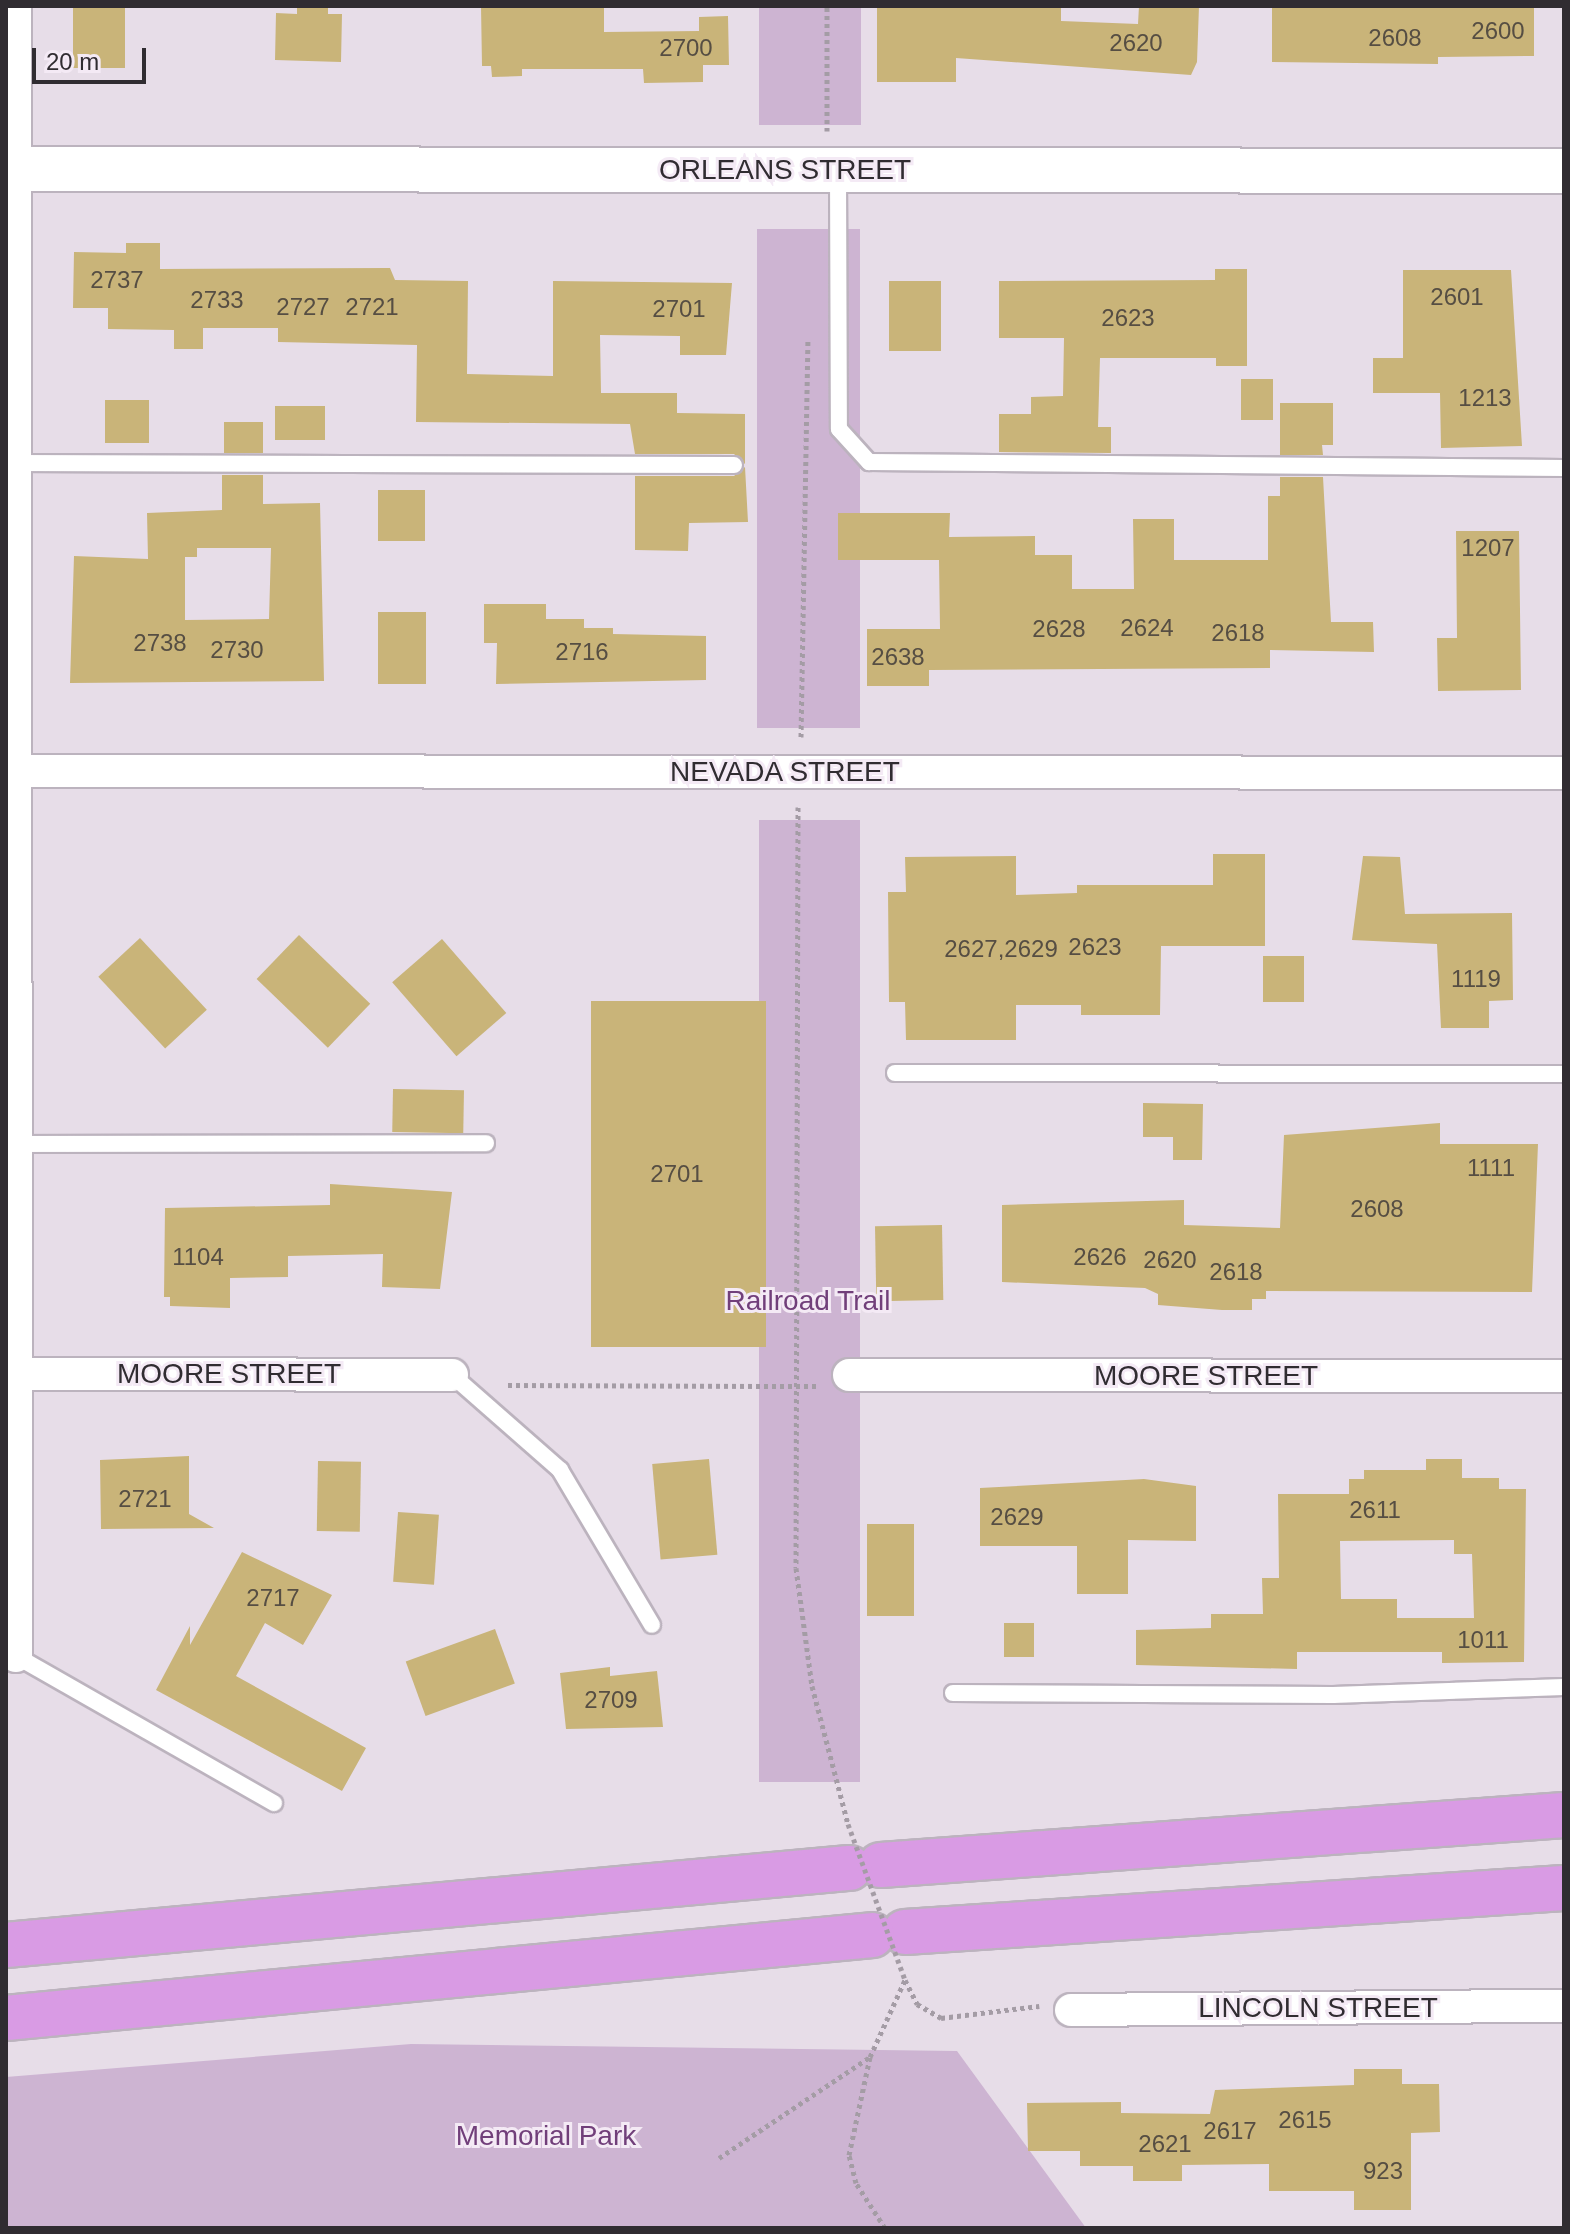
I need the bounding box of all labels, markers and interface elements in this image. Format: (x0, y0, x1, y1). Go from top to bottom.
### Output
house number: 2600 (1471, 17, 1525, 45)
house number: 2608 (1368, 24, 1422, 52)
house number: 2620 (1109, 29, 1163, 57)
scale bar (36, 32, 150, 82)
house number: 2700 (659, 34, 713, 62)
text: 20 m (46, 48, 99, 75)
street label: ORLEANS STREET (659, 153, 911, 187)
house number: 2737 (90, 266, 144, 294)
house number: 2601 (1430, 283, 1484, 311)
house number: 2733 (190, 286, 244, 314)
house number: 2727 (276, 293, 330, 321)
house number: 2721 (345, 293, 399, 321)
house number: 2701 (652, 295, 706, 323)
house number: 2623 (1101, 304, 1155, 332)
house number: 1213 (1458, 384, 1512, 412)
house number: 1207 (1461, 534, 1515, 562)
house number: 2624 (1120, 614, 1174, 642)
house number: 2628 (1032, 615, 1086, 643)
house number: 2618 (1211, 619, 1265, 647)
house number: 2738 (133, 629, 187, 657)
house number: 2730 (210, 636, 264, 664)
house number: 2716 (555, 638, 609, 666)
house number: 2638 (871, 643, 925, 671)
street label: NEVADA STREET (669, 755, 901, 789)
house number: 2623 (1068, 933, 1122, 961)
house number: 2627,2629 (944, 935, 1058, 963)
house number: 1119 (1451, 965, 1501, 993)
house number: 1111 (1467, 1154, 1515, 1182)
house number: 2701 (650, 1160, 704, 1188)
house number: 2608 (1350, 1195, 1404, 1223)
house number: 1104 (172, 1243, 224, 1271)
house number: 2626 (1073, 1243, 1127, 1271)
house number: 2620 (1143, 1246, 1197, 1274)
house number: 2618 (1209, 1258, 1263, 1286)
park label: Railroad Trail (725, 1284, 891, 1318)
street label: MOORE STREET (117, 1357, 341, 1391)
street label: MOORE STREET (1094, 1359, 1318, 1393)
house number: 2721 (118, 1485, 172, 1513)
house number: 2611 (1349, 1496, 1401, 1524)
house number: 2629 (990, 1503, 1044, 1531)
house number: 2717 (246, 1584, 300, 1612)
house number: 1011 (1457, 1626, 1509, 1654)
house number: 2709 (584, 1686, 638, 1714)
street label: LINCOLN STREET (1198, 1991, 1438, 2025)
house number: 2615 (1278, 2106, 1332, 2134)
house number: 2617 (1203, 2117, 1257, 2145)
park label: Memorial Park (456, 2119, 636, 2153)
house number: 2621 (1138, 2130, 1192, 2158)
house number: 923 (1363, 2157, 1403, 2185)

